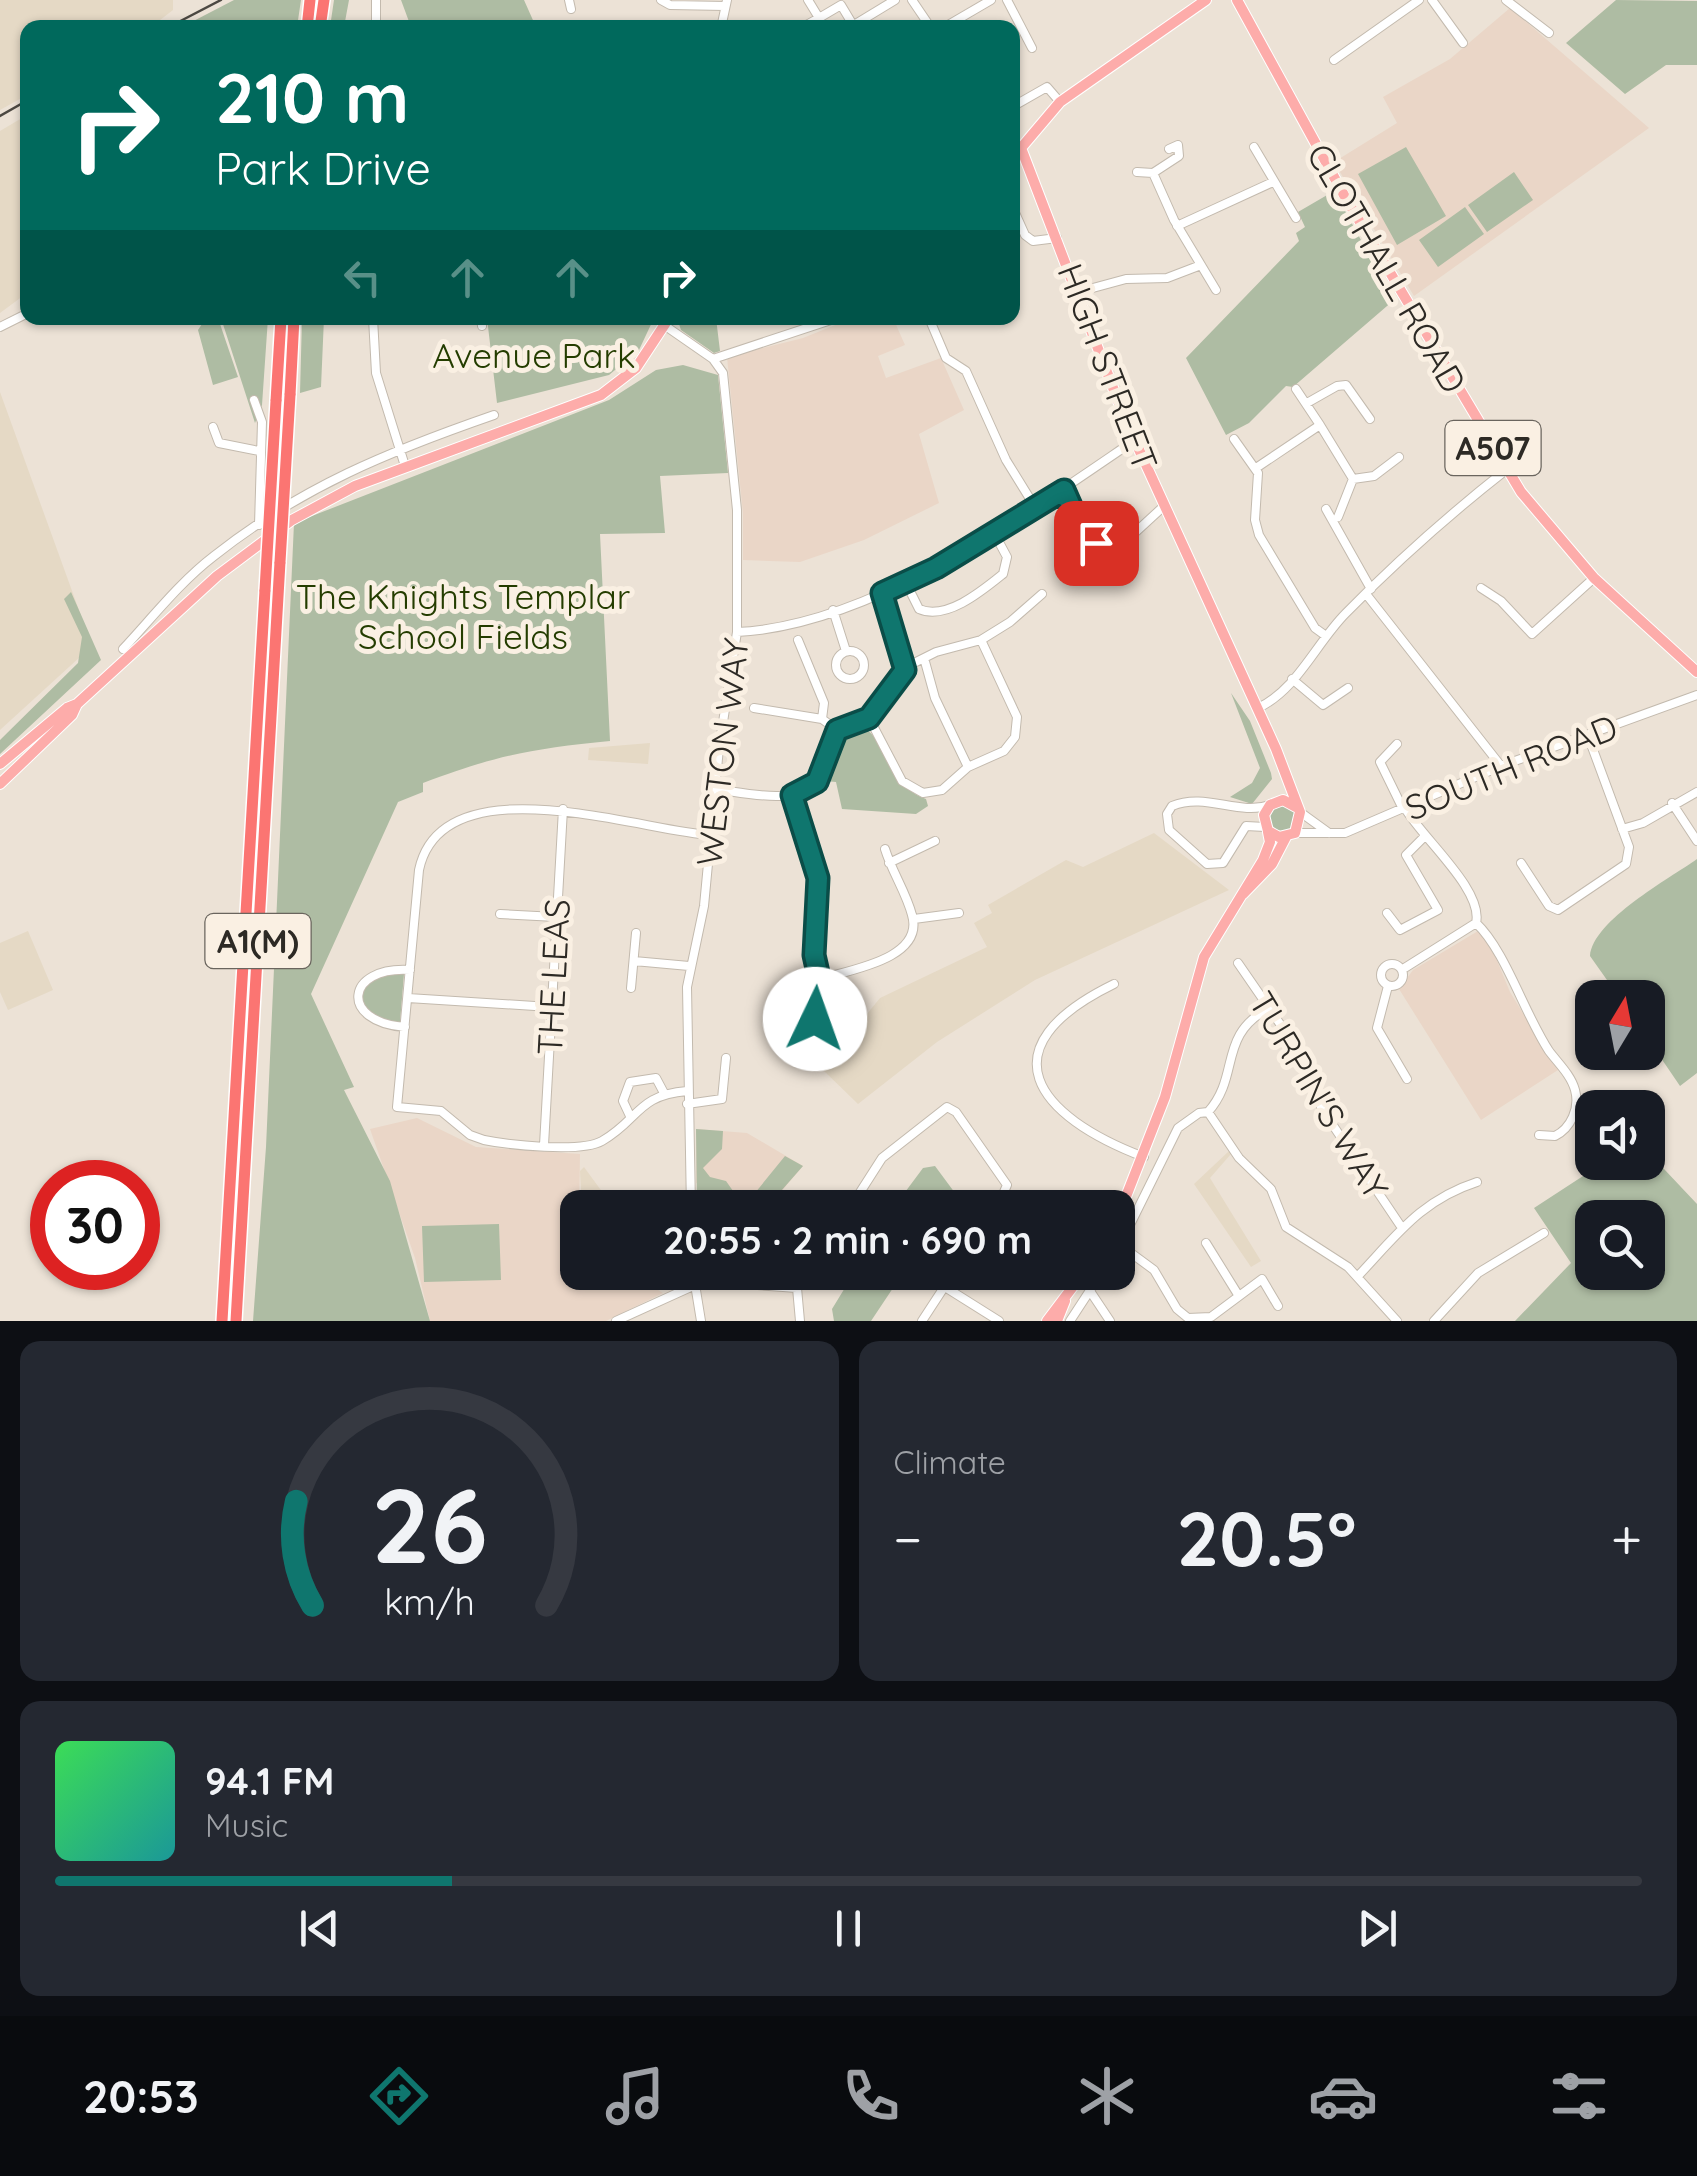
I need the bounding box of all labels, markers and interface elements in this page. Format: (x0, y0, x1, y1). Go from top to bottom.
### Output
text: 210 m (215, 53, 409, 141)
icon: right (50, 60, 180, 190)
street label: CLOTHALL ROAD (1298, 136, 1476, 400)
text: Park Drive (215, 140, 431, 196)
icon: left (335, 250, 390, 305)
icon: ahead (440, 250, 495, 305)
icon: ahead (545, 250, 600, 305)
icon: right (650, 250, 705, 305)
street label: HIGH STREET (1048, 257, 1168, 477)
park label: Avenue Park (432, 333, 636, 377)
road number: A507 (1446, 421, 1540, 475)
pin (1054, 501, 1139, 586)
icon: arrive (1069, 516, 1124, 571)
park label: The Knights Templar School Fields (296, 574, 630, 658)
street label: WESTON WAY (686, 635, 758, 869)
street label: SOUTH ROAD (1399, 704, 1623, 830)
street label: THE LEAS (527, 898, 579, 1056)
road number: A1(M) (206, 914, 310, 968)
position arrow (763, 967, 867, 1071)
north arrow (1575, 980, 1665, 1070)
map controls (1575, 980, 1665, 1290)
street label: TURPIN'S WAY (1240, 983, 1398, 1207)
button: sound (1575, 1090, 1665, 1180)
speed limit sign: 30 (30, 1160, 160, 1290)
button: search (1575, 1200, 1665, 1290)
text: 20:55 · 2 min · 690 m (663, 1216, 1032, 1264)
text: Climate (894, 1442, 1006, 1482)
text: 26 (371, 1459, 488, 1589)
text: 20.5° (1177, 1491, 1357, 1585)
text: − (894, 1504, 922, 1573)
text: + (1611, 1504, 1642, 1573)
text: km/h (384, 1579, 475, 1624)
text: 94.1 FM (205, 1757, 334, 1805)
text: Music (205, 1805, 288, 1845)
icon: previous (292, 1901, 347, 1956)
icon: pause (821, 1901, 876, 1956)
icon: next (1350, 1901, 1405, 1956)
icon: directions (364, 2061, 434, 2131)
icon: music (600, 2061, 670, 2131)
icon: phone (836, 2061, 906, 2131)
icon: climate (1072, 2061, 1142, 2131)
icon: car (1308, 2061, 1378, 2131)
icon: filters (1544, 2061, 1614, 2131)
text: 20:53 (83, 2068, 199, 2124)

